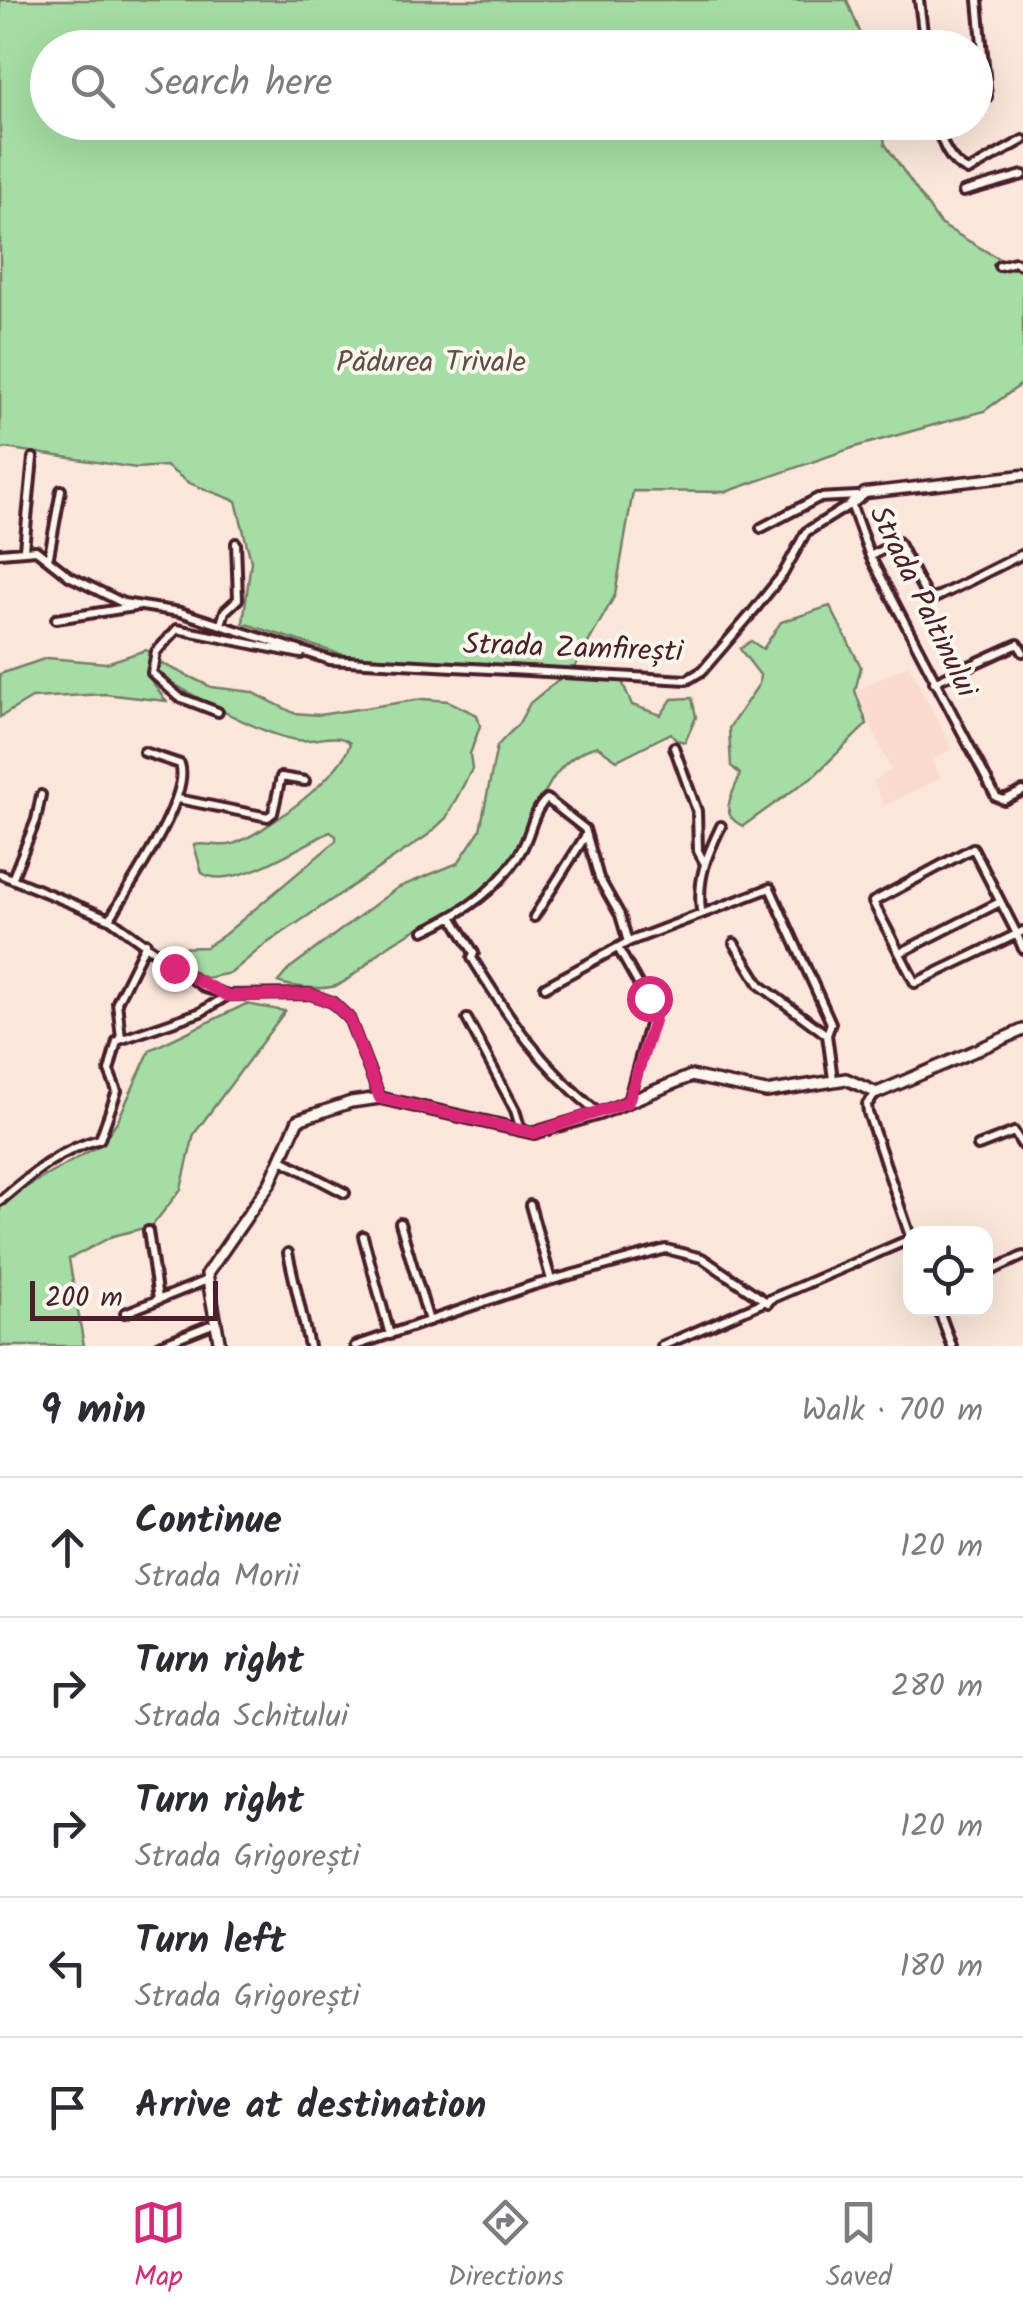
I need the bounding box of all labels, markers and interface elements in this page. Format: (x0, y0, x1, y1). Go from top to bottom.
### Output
search box (30, 30, 993, 140)
text: Search here (145, 55, 332, 115)
icon: search (65, 58, 120, 113)
park label: Pădurea Trivale (336, 339, 526, 387)
street label: Strada Paltinului (855, 498, 990, 708)
street label: Strada Zamfirești (462, 621, 686, 677)
route end (152, 946, 198, 992)
route start (627, 976, 673, 1022)
map controls (903, 1226, 993, 1316)
button: locate (903, 1226, 993, 1316)
scale bar (30, 1276, 218, 1320)
text: 200 m (45, 1276, 123, 1321)
text: 9 min (40, 1378, 146, 1445)
text: Walk · 700 m (802, 1386, 983, 1437)
text: Continue (135, 1492, 282, 1552)
icon: ahead (40, 1520, 95, 1575)
text: 120 m (900, 1522, 983, 1573)
text: Strada Morii (135, 1552, 299, 1603)
text: Turn right (135, 1632, 304, 1692)
icon: right (40, 1660, 95, 1715)
text: 280 m (891, 1662, 983, 1713)
text: Strada Schitului (135, 1692, 348, 1743)
text: Turn right (135, 1772, 304, 1832)
icon: right (40, 1800, 95, 1855)
text: 120 m (900, 1802, 983, 1853)
text: Strada Grigorești (135, 1832, 360, 1883)
text: Turn left (135, 1912, 286, 1972)
icon: left (40, 1940, 95, 1995)
text: 180 m (899, 1942, 983, 1993)
text: Strada Grigorești (135, 1972, 360, 2023)
text: Arrive at destination (135, 2077, 486, 2137)
icon: arrive (40, 2080, 95, 2135)
tab: Map (131, 2195, 186, 2300)
tab: Directions (448, 2195, 564, 2300)
tab: Saved (826, 2195, 892, 2300)

